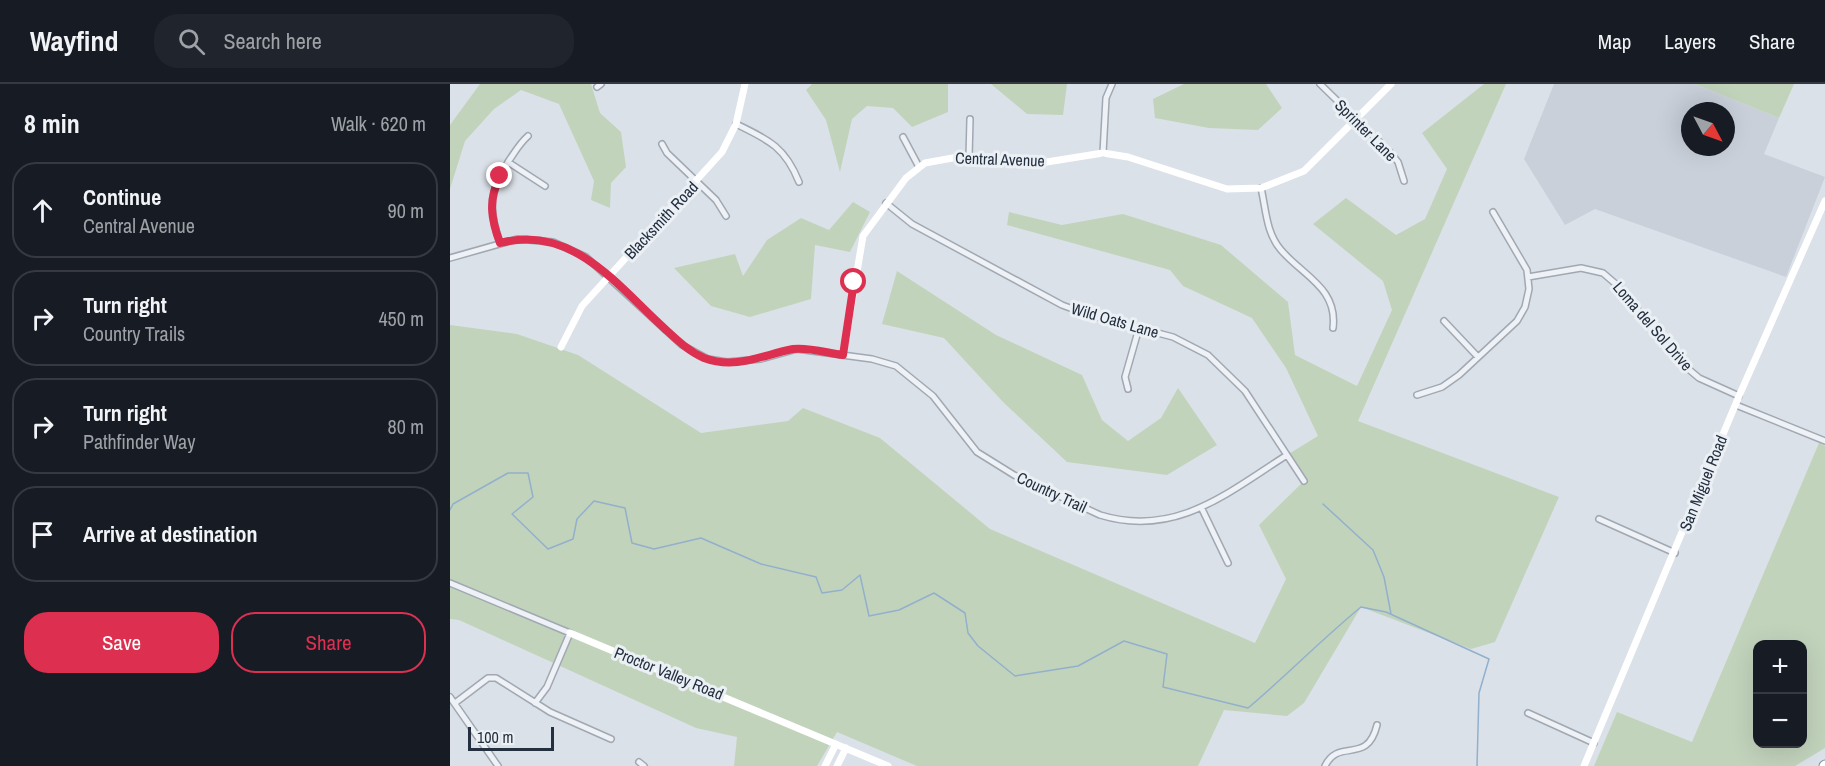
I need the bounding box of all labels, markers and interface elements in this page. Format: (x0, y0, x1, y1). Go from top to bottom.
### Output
search box (154, 14, 574, 68)
text: Wayfind (30, 22, 118, 60)
icon: search (175, 25, 208, 58)
text: Search here (223, 26, 322, 56)
text: Map (1598, 27, 1631, 56)
text: Layers (1664, 27, 1716, 56)
text: Share (1749, 27, 1795, 56)
street label: Sprinter Lane (1330, 94, 1402, 166)
north arrow (1681, 102, 1735, 156)
text: 8 min (24, 106, 80, 141)
text: Walk · 620 m (331, 110, 426, 137)
street label: Central Avenue (955, 146, 1045, 172)
route end (486, 162, 512, 188)
street label: Blacksmith Road (619, 176, 703, 264)
text: Continue (83, 182, 161, 212)
icon: ahead (26, 194, 59, 227)
text: 90 m (388, 197, 424, 224)
text: Central Avenue (83, 212, 195, 239)
route start (840, 268, 866, 294)
street label: Loma del Sol Drive (1608, 277, 1698, 375)
text: Turn right (83, 290, 167, 320)
street label: Wild Oats Lane (1069, 297, 1161, 343)
icon: right (26, 302, 59, 335)
text: 450 m (378, 305, 424, 332)
text: Country Trails (83, 320, 185, 347)
text: Turn right (83, 398, 167, 428)
icon: right (26, 410, 59, 443)
text: 80 m (388, 413, 424, 440)
text: Pathfinder Way (83, 428, 195, 455)
street label: San Miguel Road (1674, 432, 1732, 534)
street label: Country Trail (1013, 466, 1091, 518)
icon: arrive (26, 518, 59, 551)
text: Arrive at destination (83, 519, 257, 549)
button: Save (24, 612, 219, 673)
button: Share (231, 612, 426, 673)
map controls (1753, 640, 1807, 748)
button: + (1753, 640, 1807, 694)
street label: Proctor Valley Road (611, 641, 727, 705)
button: − (1753, 694, 1807, 748)
scale bar (468, 724, 554, 752)
text: 100 m (477, 726, 513, 748)

